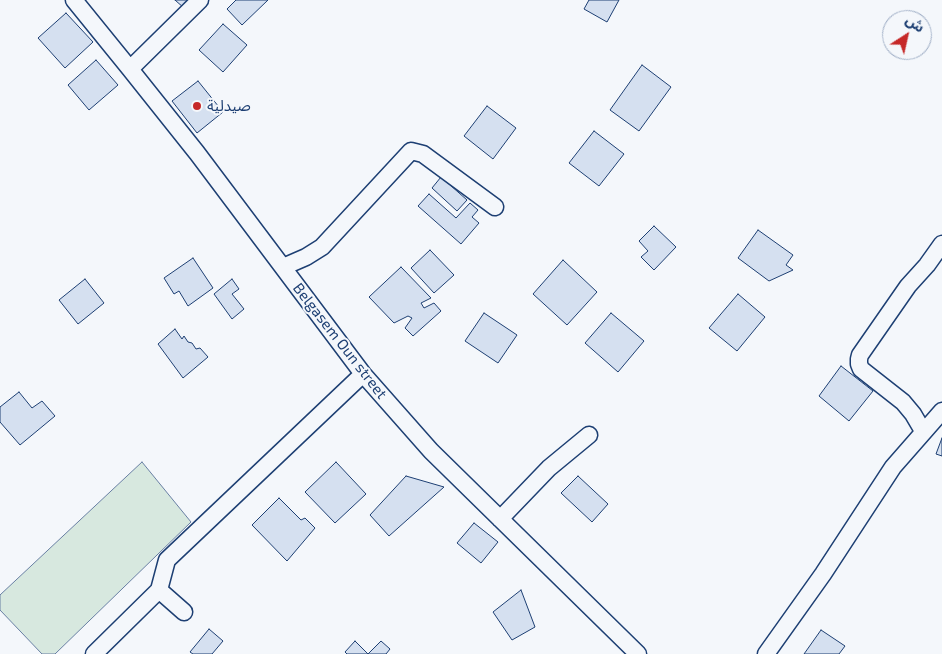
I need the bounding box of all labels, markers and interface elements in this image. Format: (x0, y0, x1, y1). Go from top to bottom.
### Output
north arrow (882, 10, 932, 60)
text: ش (903, 11, 928, 36)
place label: صيدلية (207, 97, 251, 115)
marker: صيدلية (191, 100, 203, 112)
street label: Belgasem Oun street (289, 279, 391, 403)

